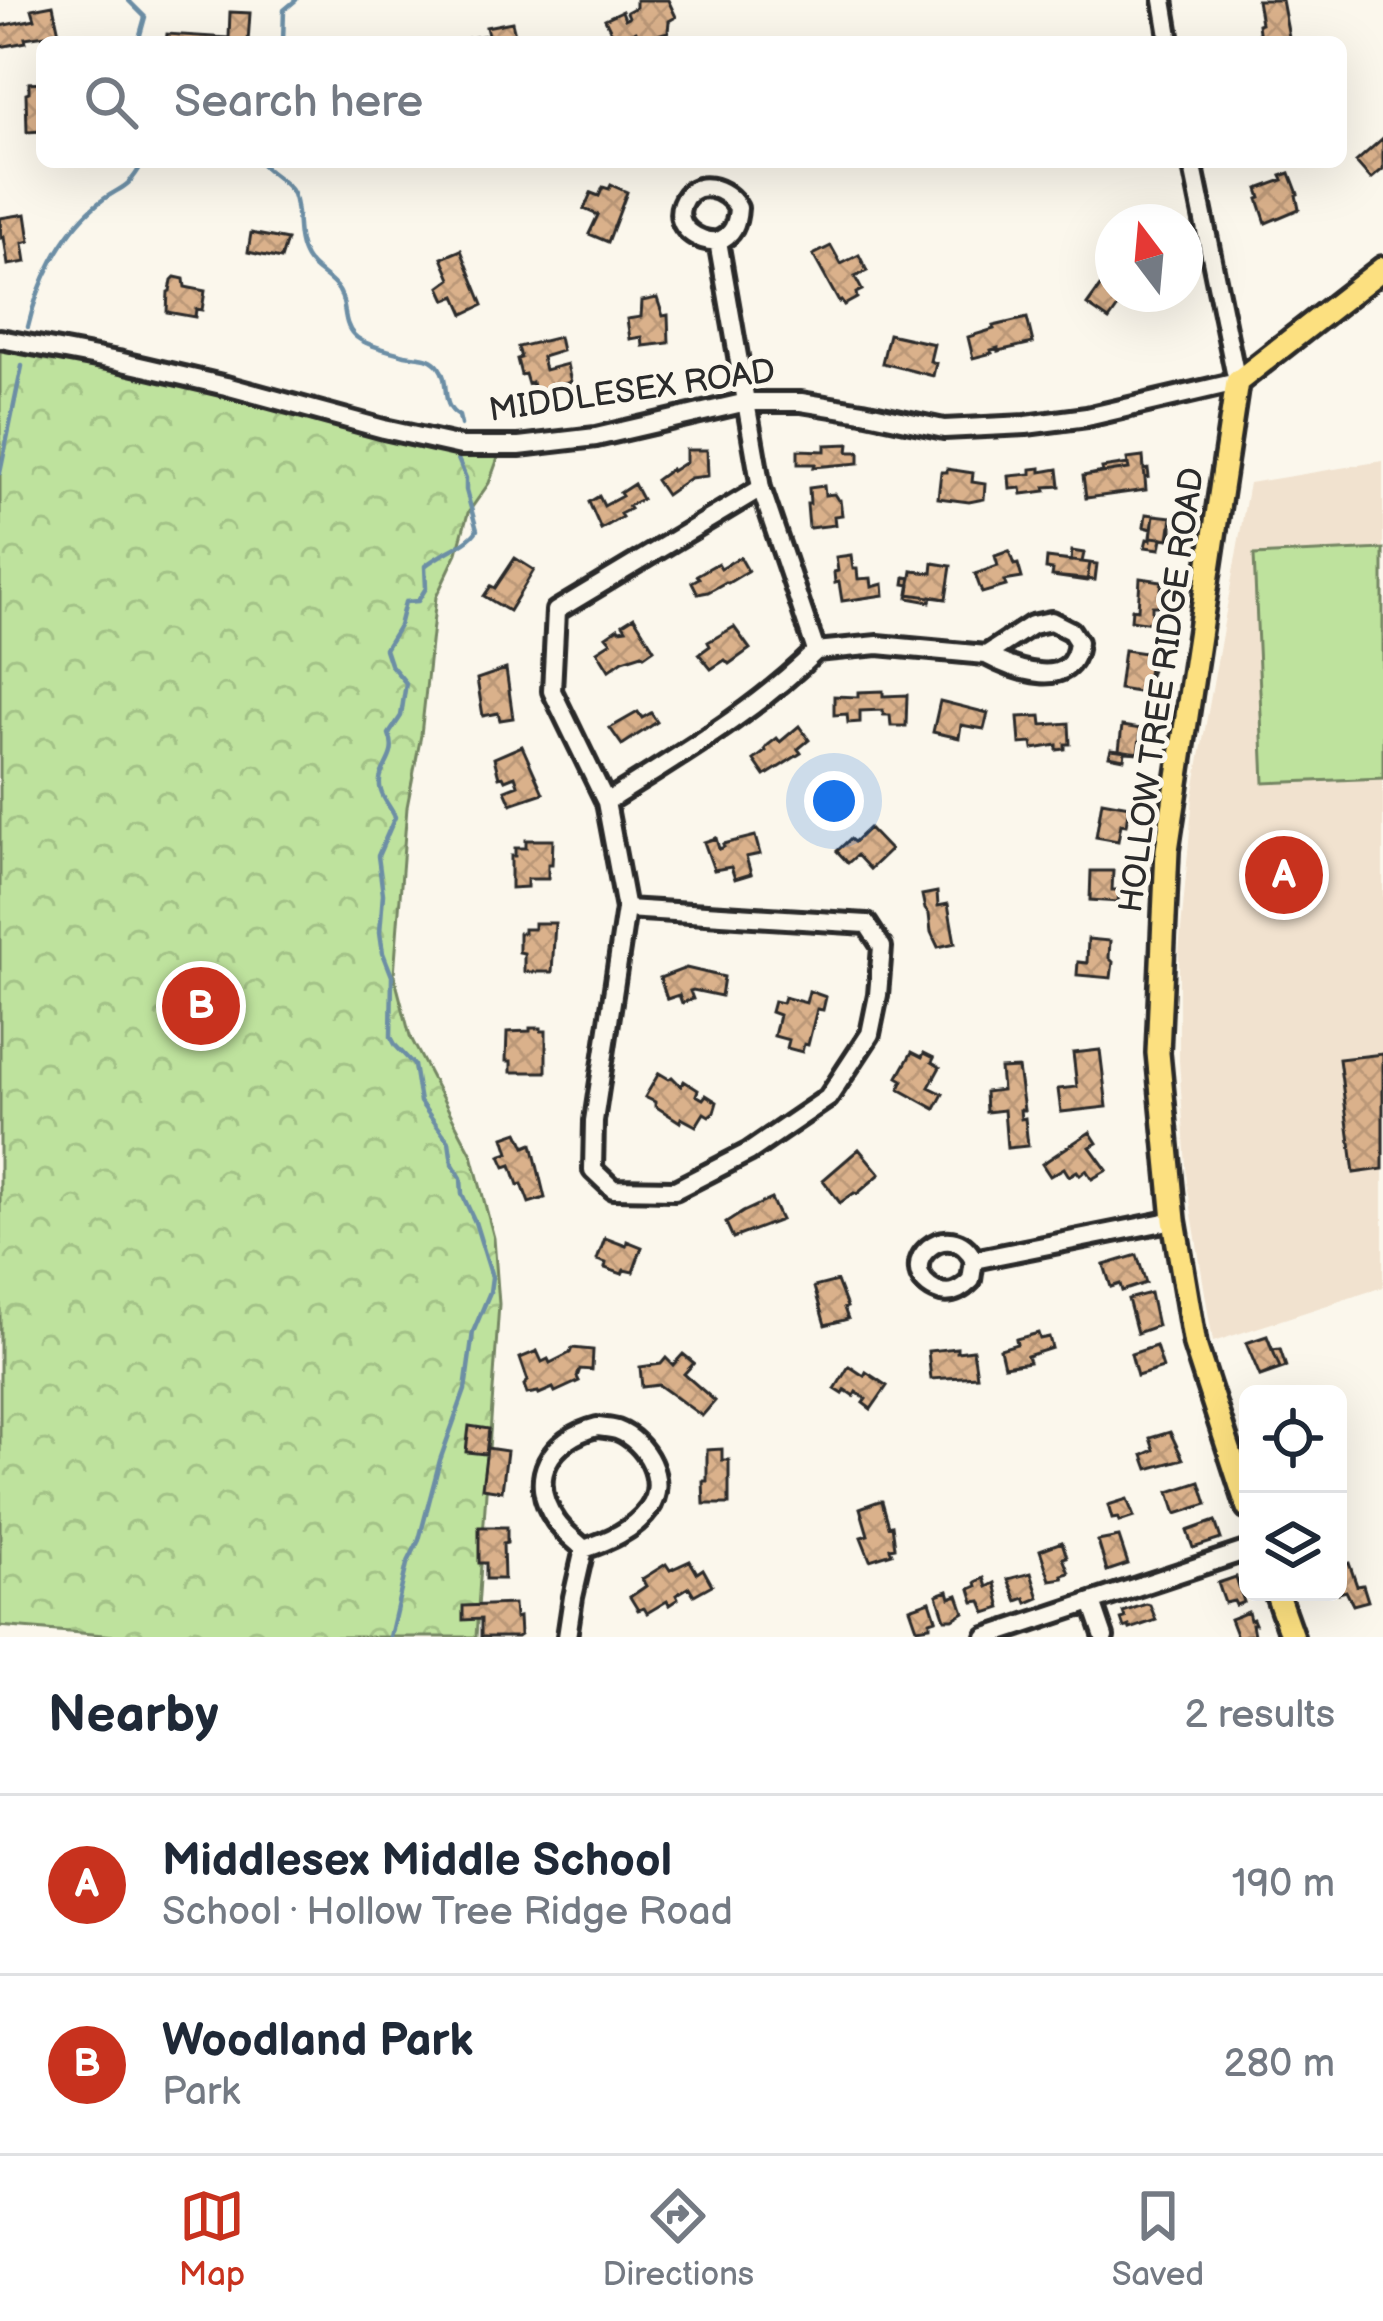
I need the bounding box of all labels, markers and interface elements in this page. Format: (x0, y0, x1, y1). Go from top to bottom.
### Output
search box (36, 36, 1347, 168)
icon: search (78, 69, 144, 135)
text: Search here (174, 75, 423, 130)
north arrow (1095, 204, 1203, 312)
street label: MIDDLESEX ROAD (486, 351, 778, 431)
street label: HOLLOW TREE RIDGE ROAD (1111, 465, 1213, 915)
your location (804, 771, 864, 831)
pin: A (1245, 830, 1323, 920)
pin: B (162, 961, 240, 1051)
map controls (1239, 1385, 1347, 1601)
button: locate (1239, 1385, 1347, 1493)
button: layers (1239, 1493, 1347, 1601)
text: Nearby (48, 1685, 219, 1746)
text: 2 results (1184, 1692, 1335, 1739)
text: Middlesex Middle School (162, 1834, 672, 1889)
text: A (75, 1861, 99, 1908)
text: 190 m (1232, 1861, 1335, 1908)
text: School · Hollow Tree Ridge Road (162, 1889, 733, 1936)
text: Woodland Park (162, 2014, 473, 2069)
text: B (73, 2041, 101, 2088)
text: 280 m (1224, 2041, 1335, 2088)
text: Park (162, 2069, 240, 2116)
tab: Map (179, 2183, 245, 2295)
tab: Directions (602, 2183, 754, 2295)
tab: Saved (1112, 2183, 1204, 2295)

